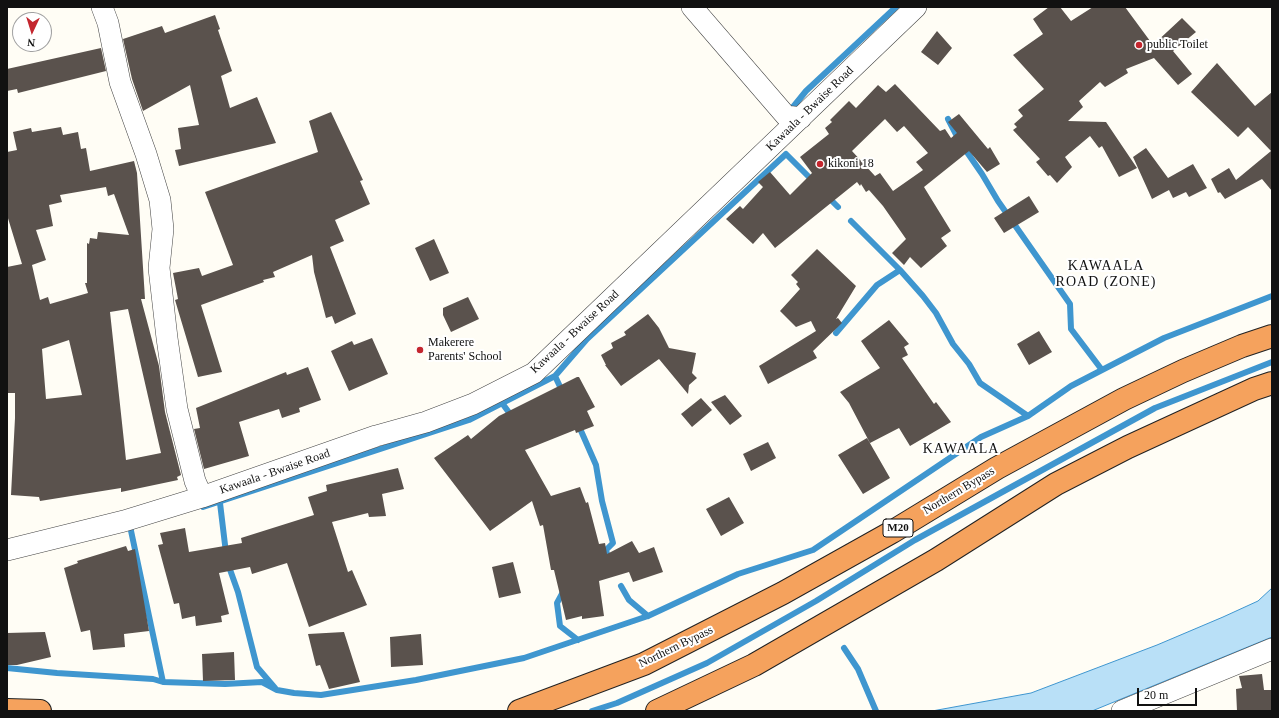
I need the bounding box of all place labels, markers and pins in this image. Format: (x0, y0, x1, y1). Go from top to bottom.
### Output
place label: public Toilet (1147, 38, 1208, 52)
marker: public Toilet (1134, 40, 1144, 50)
place label: kikoni 18 (828, 157, 874, 171)
marker: kikoni 18 (815, 159, 825, 169)
place label: Makerere Parents' School (428, 336, 502, 364)
marker: Makerere Parents' School (415, 345, 425, 355)

